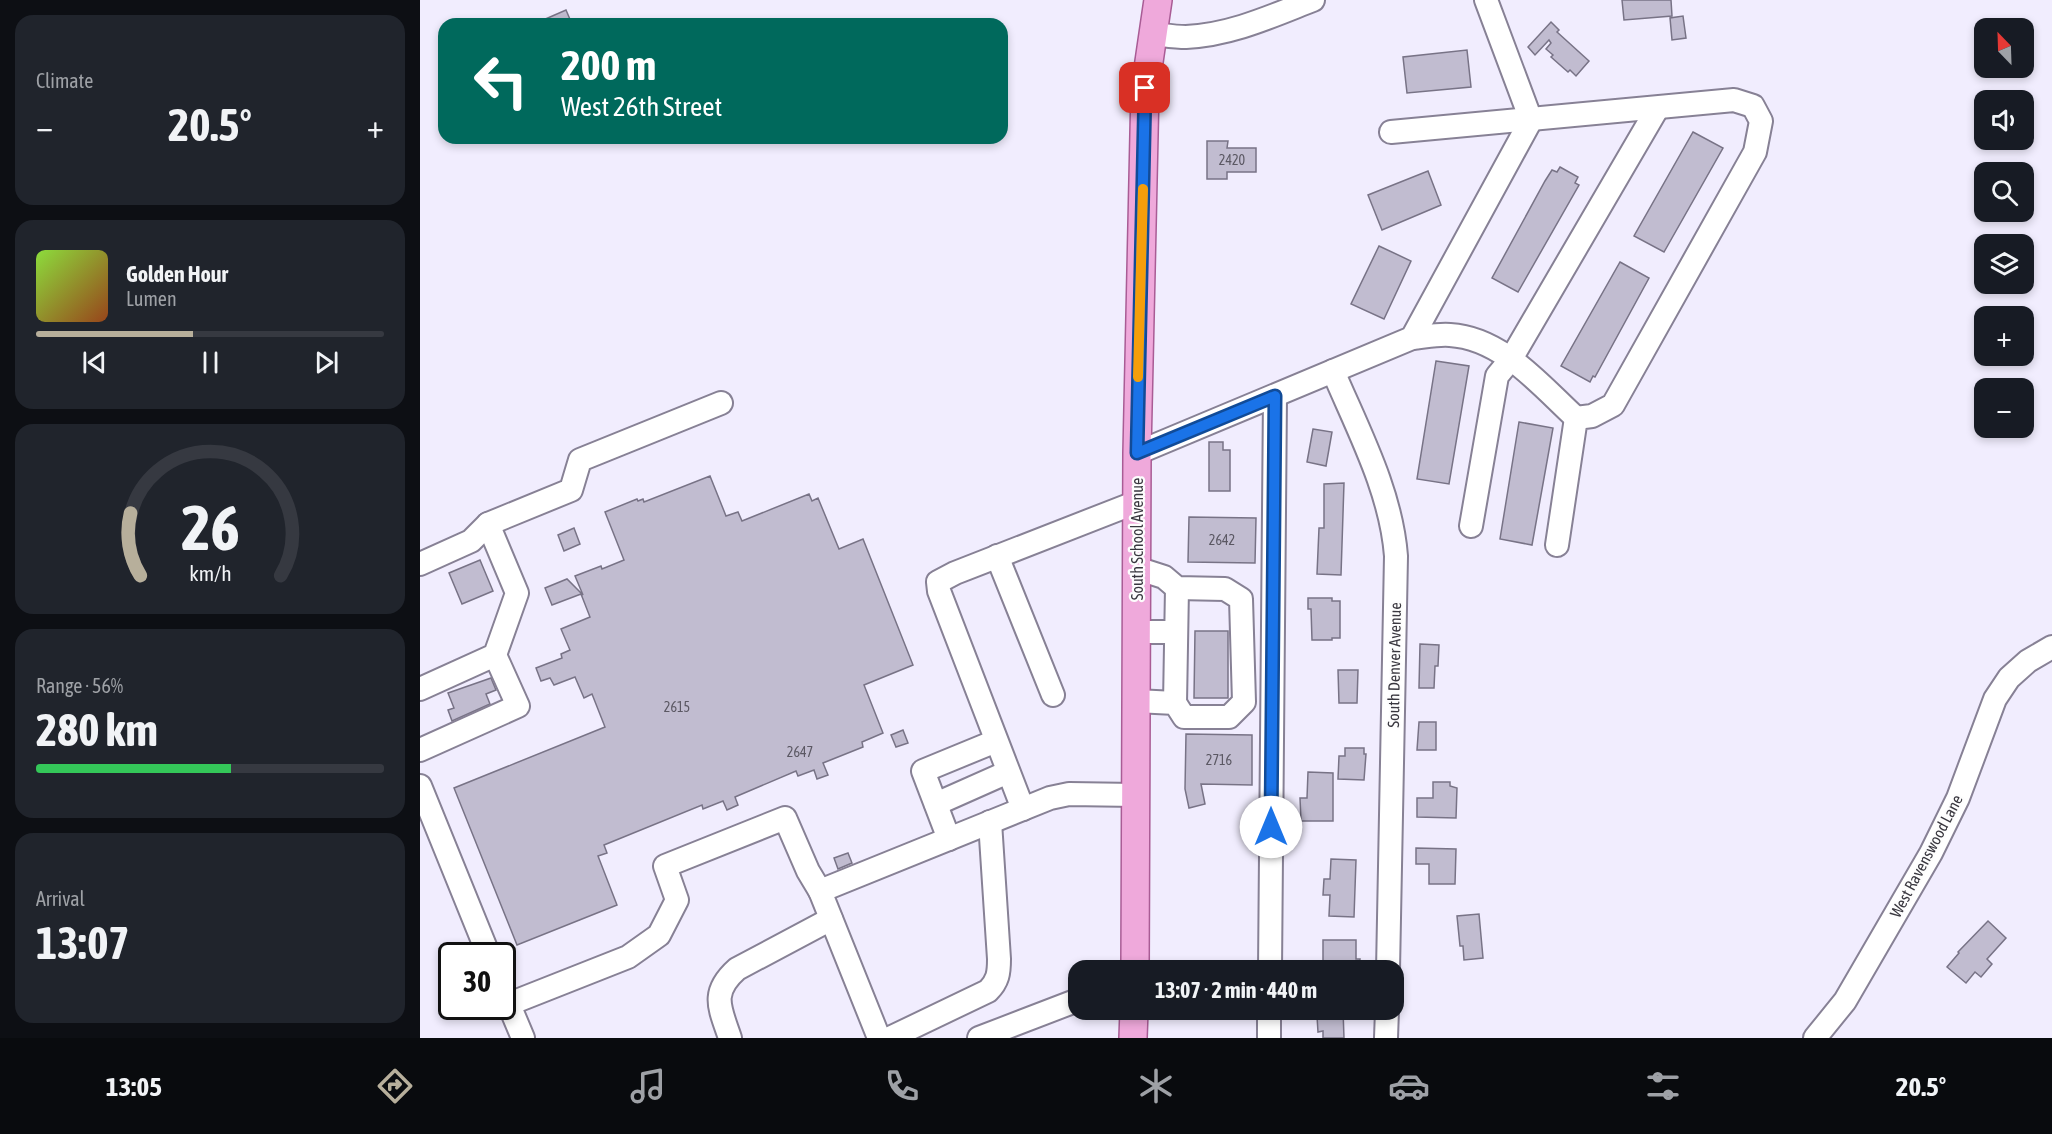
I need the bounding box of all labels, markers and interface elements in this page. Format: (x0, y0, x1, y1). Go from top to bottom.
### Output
north arrow (1974, 18, 2034, 78)
map controls (1974, 18, 2034, 438)
text: 200 m (561, 41, 656, 89)
icon: left (462, 42, 540, 120)
pin (1119, 62, 1170, 113)
text: Climate (36, 69, 93, 92)
icon: arrive (1128, 71, 1161, 104)
button: sound (1974, 90, 2034, 150)
text: West 26th Street (561, 91, 722, 122)
text: 20.5° (168, 99, 252, 151)
text: − (36, 107, 53, 145)
text: + (367, 107, 384, 145)
house number: 2420 (1219, 152, 1246, 168)
button: search (1974, 162, 2034, 222)
button: layers (1974, 234, 2034, 294)
text: Golden Hour (126, 261, 228, 287)
text: Lumen (126, 287, 177, 310)
button: + (1974, 306, 2034, 366)
icon: previous (78, 346, 111, 379)
icon: pause (194, 346, 227, 379)
icon: next (310, 346, 343, 379)
button: − (1974, 378, 2034, 438)
street label: South School Avenue (1128, 478, 1146, 600)
text: 26 (181, 492, 239, 563)
house number: 2642 (1209, 532, 1235, 548)
text: km/h (189, 561, 231, 586)
street label: South Denver Avenue (1384, 602, 1404, 728)
text: Range · 56% (36, 674, 123, 697)
house number: 2615 (664, 699, 690, 715)
text: 280 km (36, 704, 158, 756)
house number: 2647 (787, 744, 813, 760)
house number: 2716 (1206, 752, 1233, 768)
street label: West Ravenswood Lane (1886, 792, 1966, 920)
position arrow (1239, 795, 1303, 859)
text: Arrival (36, 887, 85, 910)
text: 13:07 (36, 917, 130, 969)
speed limit sign: 30 (438, 942, 516, 1020)
text: 13:07 · 2 min · 440 m (1155, 977, 1317, 1003)
icon: directions (374, 1065, 416, 1107)
icon: music (627, 1065, 669, 1107)
icon: phone (881, 1065, 923, 1107)
icon: climate (1135, 1065, 1177, 1107)
icon: car (1388, 1065, 1430, 1107)
icon: filters (1642, 1065, 1684, 1107)
text: 13:05 (106, 1071, 162, 1102)
text: 20.5° (1896, 1071, 1946, 1102)

